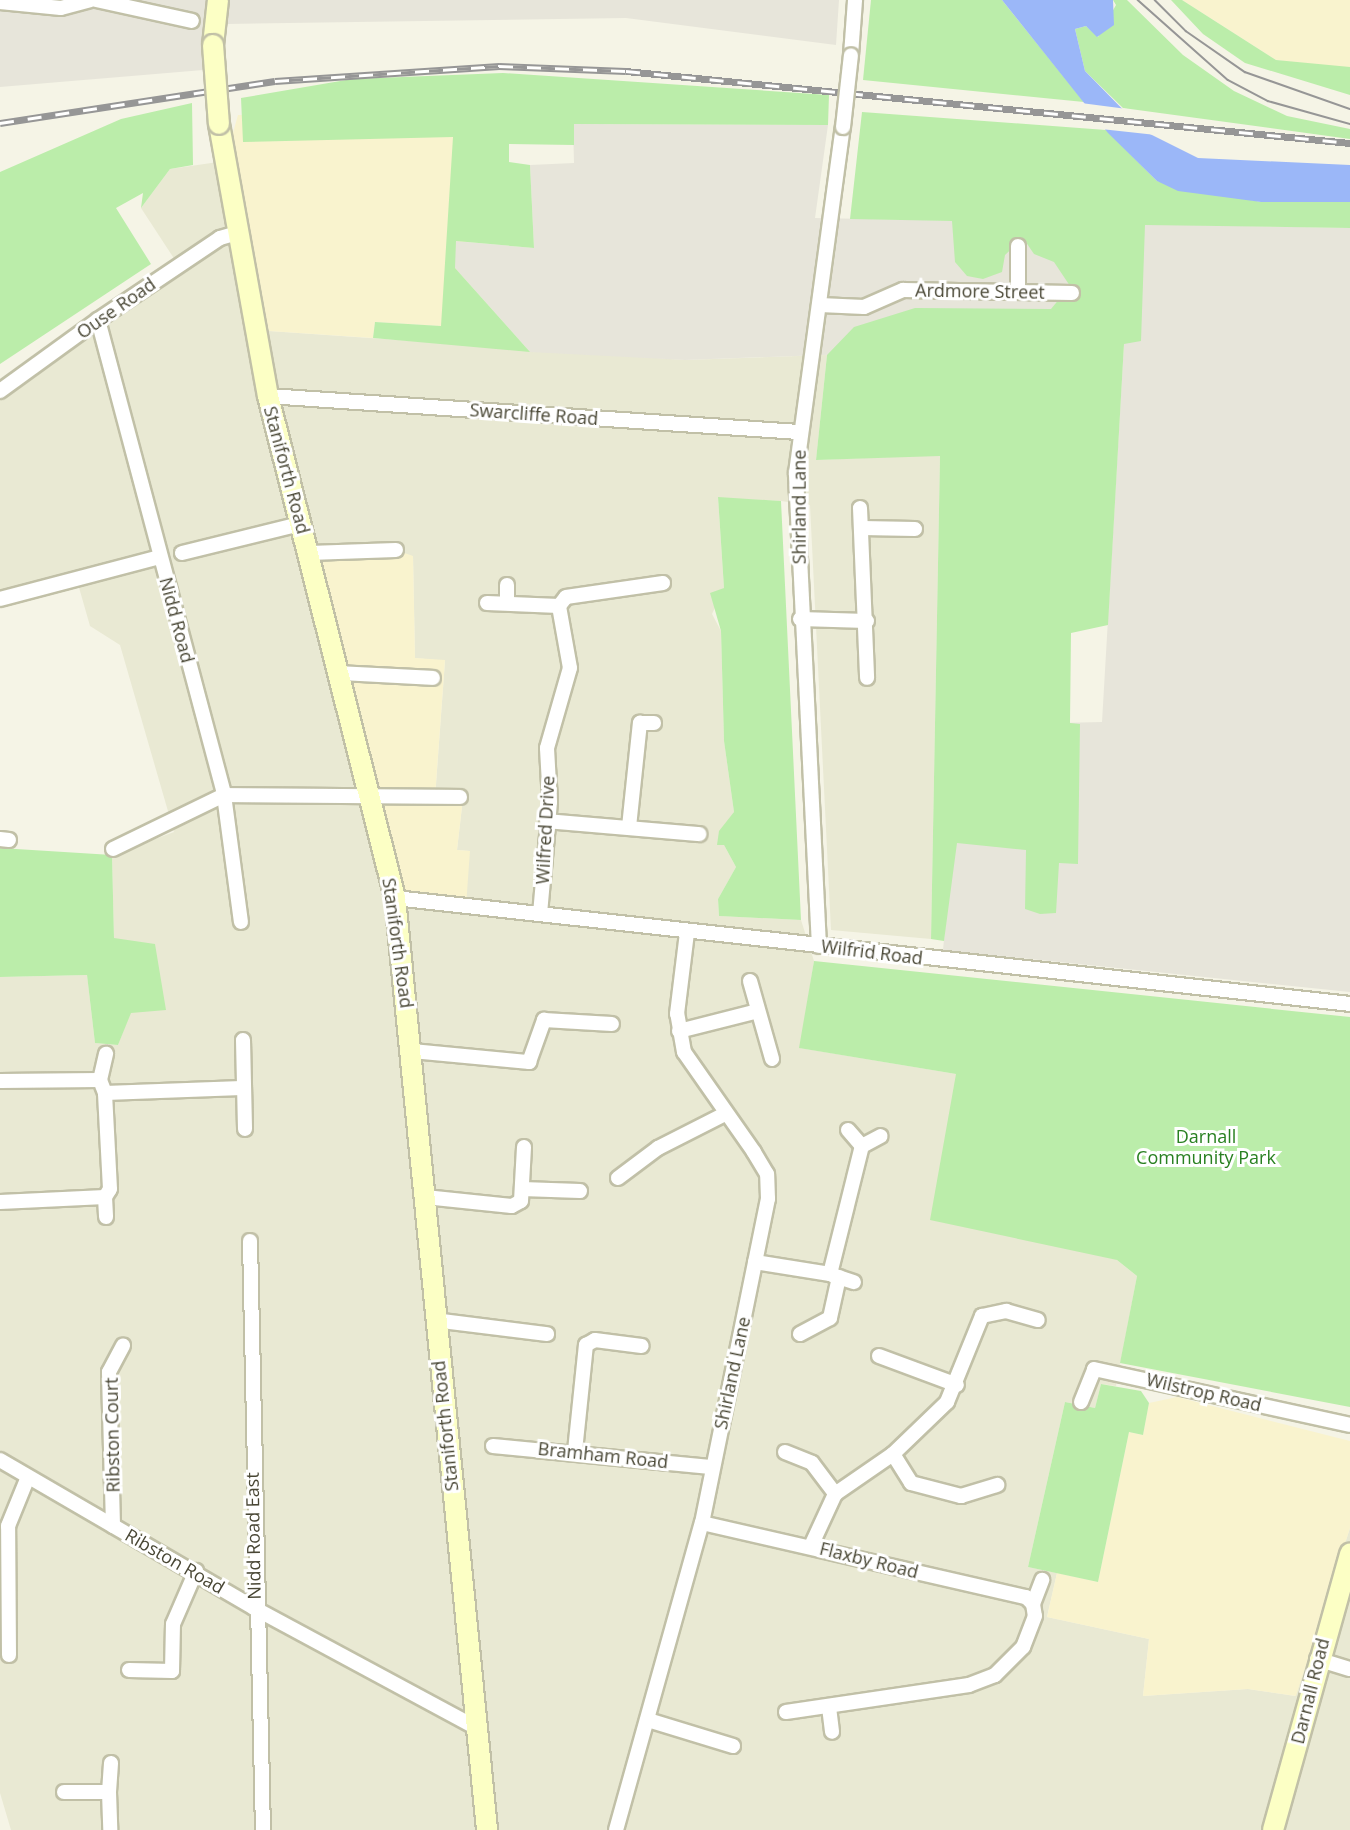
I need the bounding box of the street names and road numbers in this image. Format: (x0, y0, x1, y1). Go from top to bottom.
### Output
street label: Ouse Road (72, 273, 160, 343)
street label: Ardmore Street (915, 279, 1045, 303)
street label: Swarcliffe Road (469, 399, 599, 429)
street label: Staniforth Road (260, 404, 314, 536)
street label: Shirland Lane (788, 450, 810, 564)
street label: Nidd Road (155, 575, 199, 665)
street label: Wilfred Drive (531, 775, 559, 885)
street label: Staniforth Road (378, 877, 418, 1009)
street label: Wilfrid Road (820, 935, 924, 969)
street label: Shirland Lane (710, 1315, 754, 1431)
street label: Staniforth Road (427, 1360, 463, 1492)
street label: Wilstrop Road (1144, 1368, 1264, 1416)
street label: Ribston Court (100, 1377, 124, 1493)
street label: Bramham Road (537, 1437, 669, 1473)
street label: Nidd Road East (241, 1472, 265, 1600)
street label: Ribston Road (121, 1524, 229, 1598)
street label: Flaxby Road (817, 1537, 921, 1583)
street label: Darnall Road (1286, 1636, 1334, 1746)

